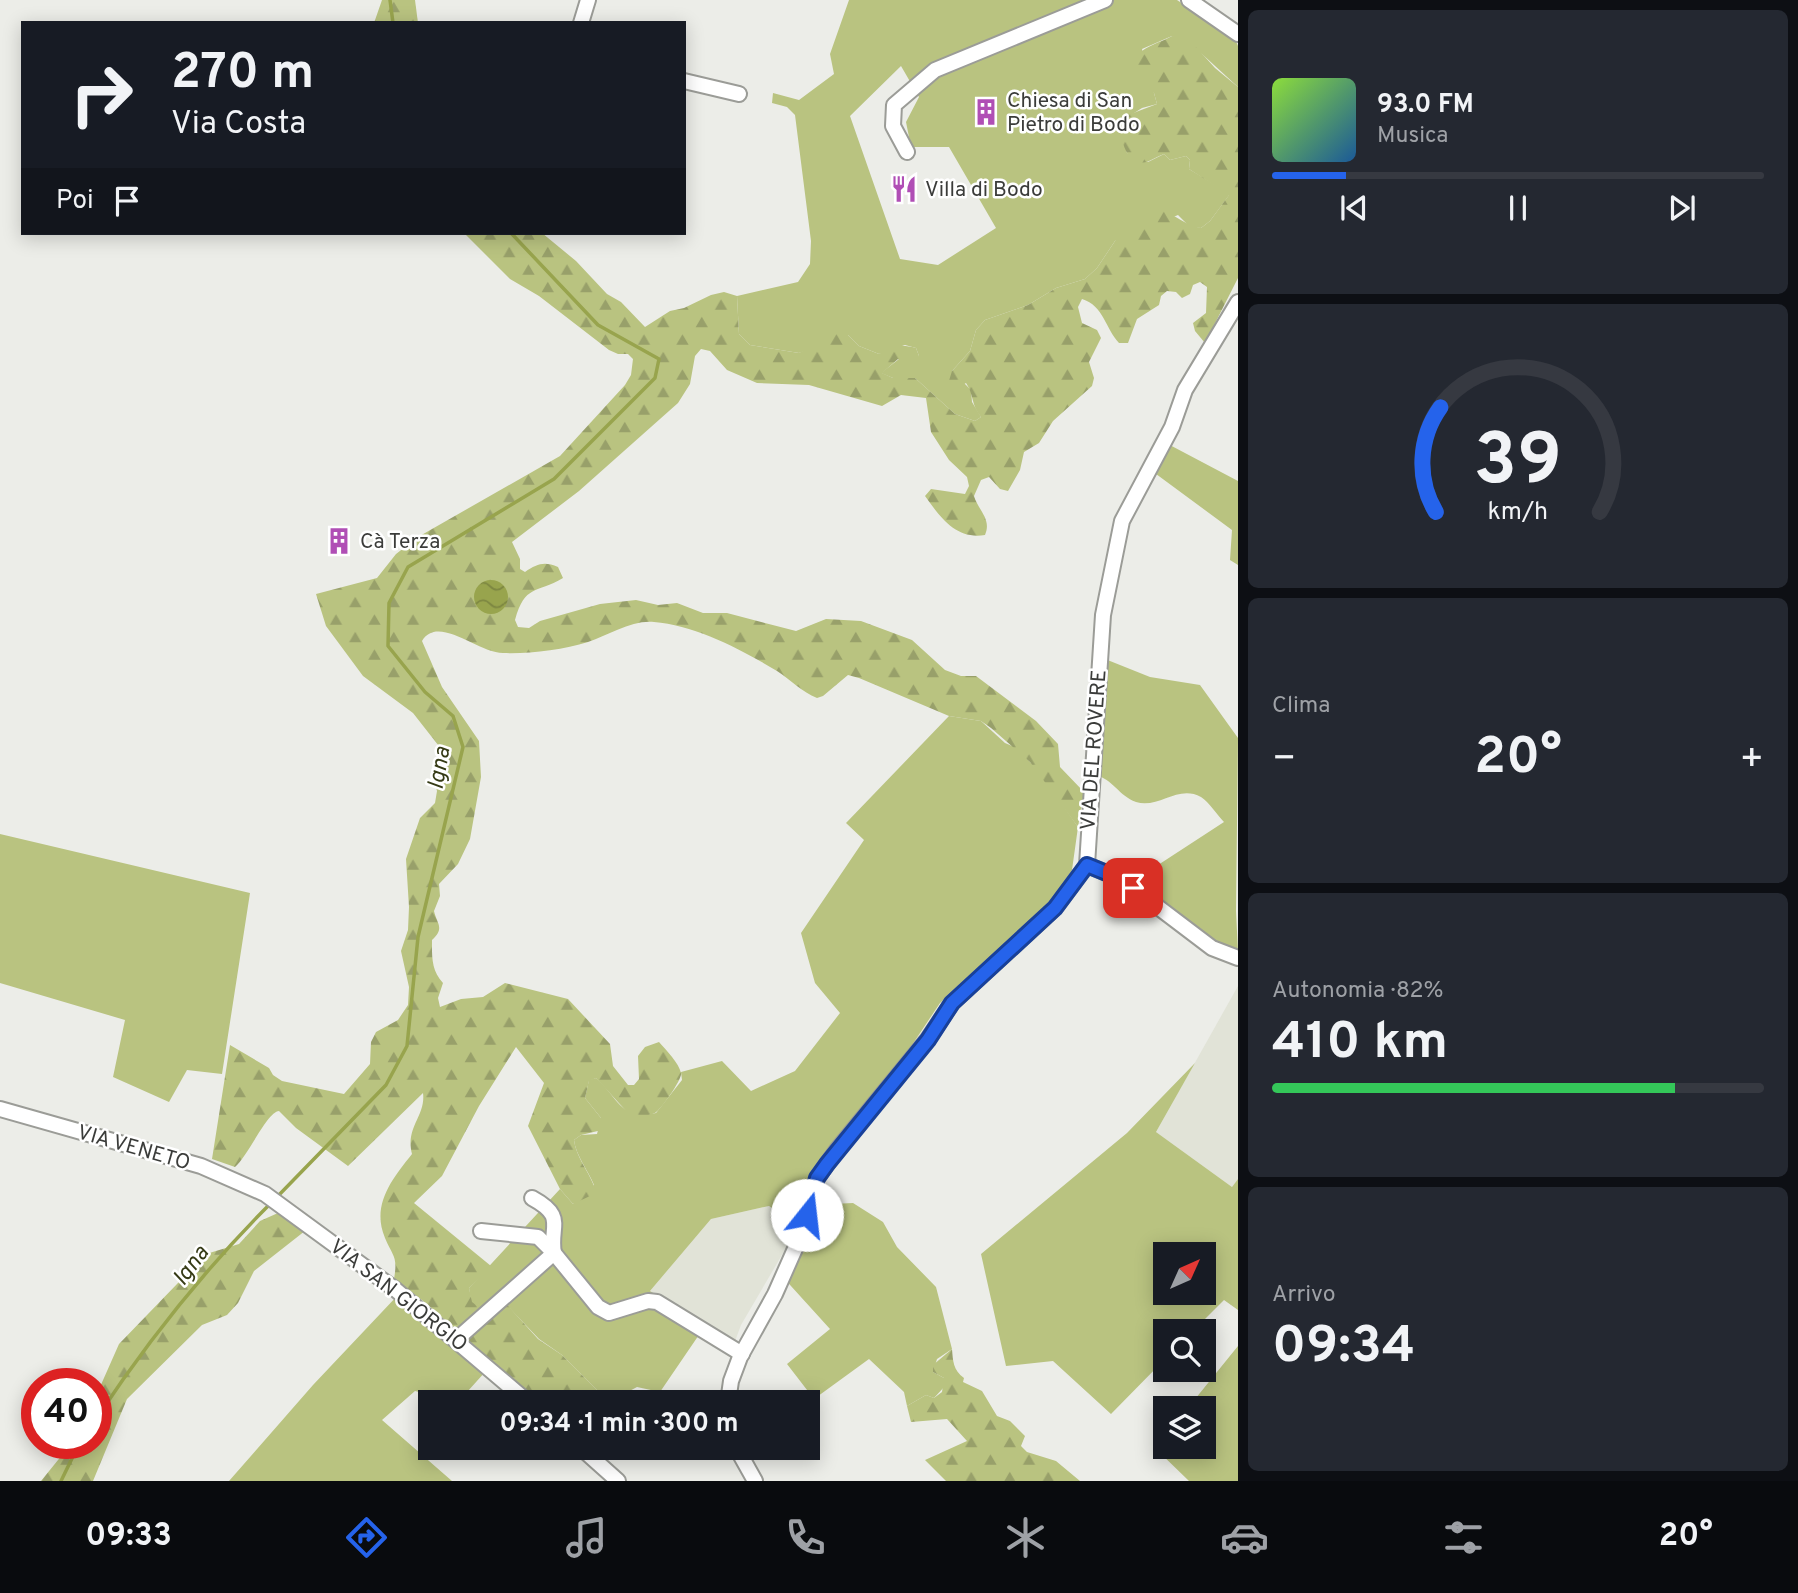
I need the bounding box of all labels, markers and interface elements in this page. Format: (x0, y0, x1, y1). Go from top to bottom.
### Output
text: 270 m (171, 44, 314, 106)
icon: right (56, 49, 147, 140)
place label: Chiesa di San Pietro di Bodo (1007, 88, 1140, 139)
text: 93.0 FM (1377, 89, 1474, 122)
building icon: Chiesa di San Pietro di Bodo (971, 97, 1001, 127)
text: Via Costa (171, 105, 306, 145)
text: Musica (1377, 122, 1448, 151)
restaurant icon: Villa di Bodo (889, 174, 919, 204)
place label: Villa di Bodo (925, 177, 1043, 204)
icon: arrive (108, 182, 146, 220)
text: Poi (56, 185, 94, 218)
icon: previous (1335, 189, 1373, 227)
icon: pause (1499, 189, 1537, 227)
icon: next (1663, 189, 1701, 227)
text: 39 (1474, 419, 1562, 511)
text: km/h (1488, 497, 1548, 529)
building icon: Cà Terza (324, 526, 354, 556)
place label: Cà Terza (360, 529, 440, 556)
street label: VIA DEL ROVERE (1075, 669, 1114, 831)
text: Clima (1272, 692, 1330, 721)
text: 20° (1474, 726, 1562, 792)
text: − (1272, 736, 1297, 785)
text: + (1739, 736, 1764, 785)
water label: Igna (422, 745, 459, 792)
pin (1103, 858, 1163, 918)
icon: arrive (1114, 869, 1152, 907)
text: Autonomia · 82% (1272, 977, 1444, 1006)
text: 410 km (1272, 1011, 1448, 1077)
street label: VIA VENETO (74, 1119, 193, 1177)
position arrow (770, 1178, 844, 1252)
street label: VIA SAN GIORGIO (324, 1234, 473, 1359)
water label: Igna (167, 1240, 217, 1292)
north arrow (1153, 1242, 1216, 1306)
map controls (1153, 1242, 1216, 1459)
text: Arrivo (1272, 1281, 1336, 1310)
text: 09:34 (1272, 1315, 1415, 1381)
button: search (1153, 1319, 1216, 1382)
speed limit sign: 40 (21, 1368, 112, 1459)
button: layers (1153, 1396, 1216, 1459)
text: 09:34 · 1 min · 300 m (500, 1408, 738, 1441)
icon: directions (342, 1513, 391, 1562)
icon: music (562, 1513, 611, 1562)
icon: phone (781, 1513, 830, 1562)
icon: climate (1001, 1513, 1050, 1562)
icon: car (1220, 1513, 1269, 1562)
icon: filters (1439, 1513, 1488, 1562)
text: 09:33 (85, 1517, 172, 1557)
text: 20° (1659, 1517, 1713, 1557)

